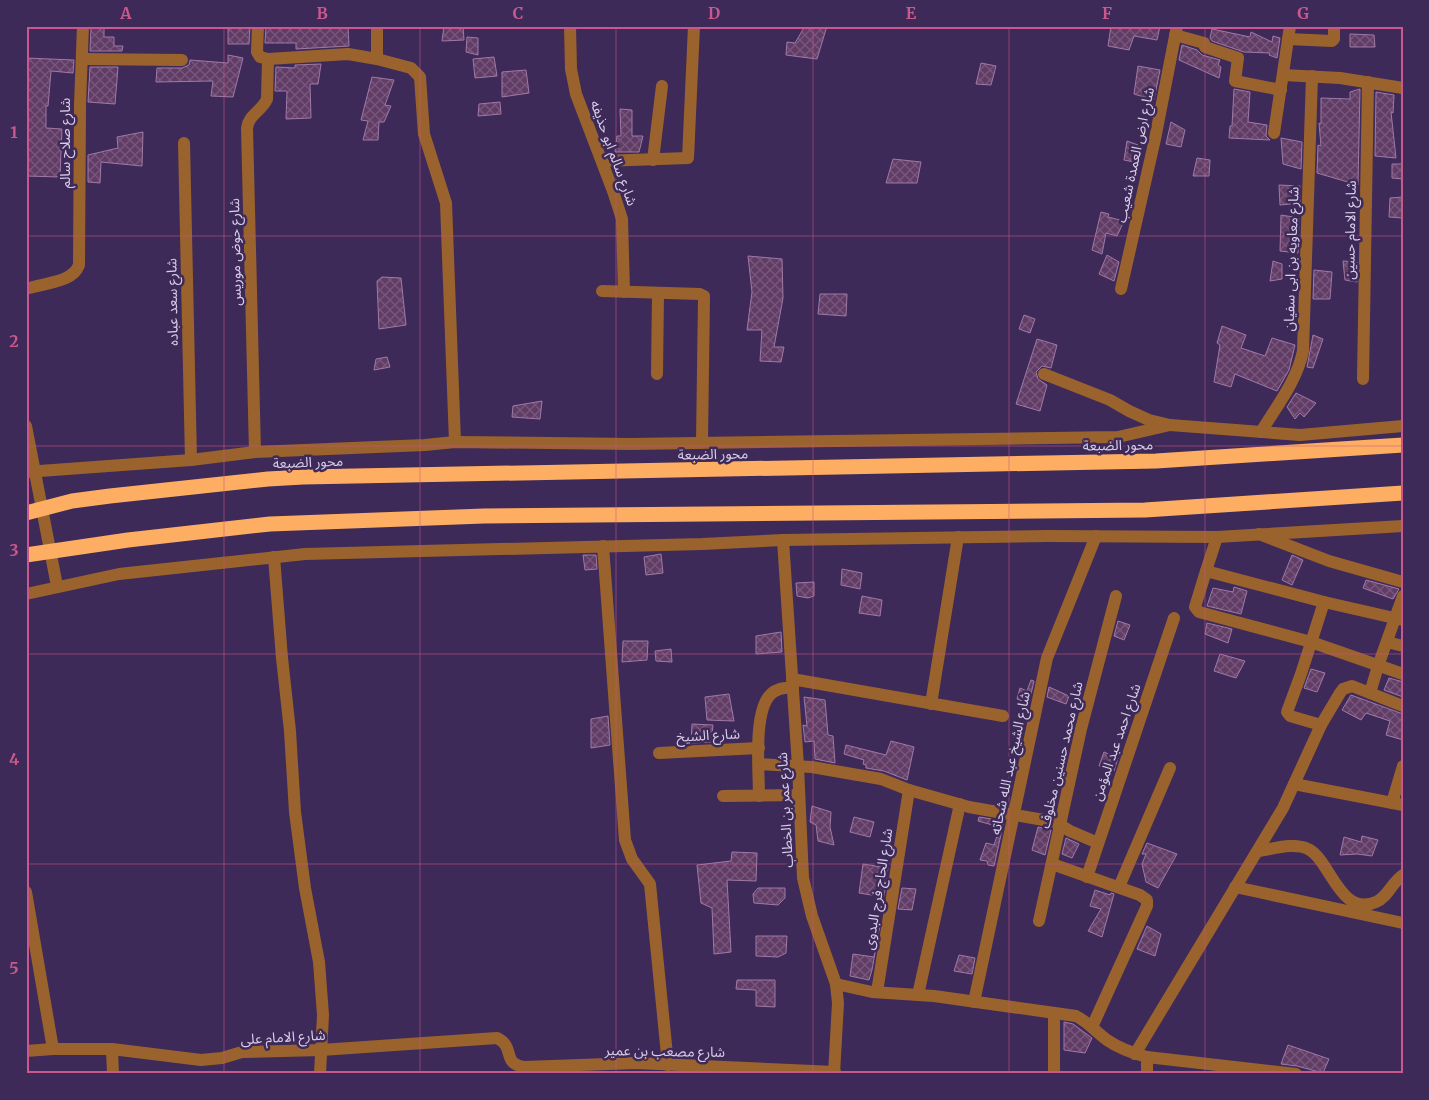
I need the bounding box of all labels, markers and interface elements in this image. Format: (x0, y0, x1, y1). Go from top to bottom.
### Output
text: A (119, 3, 132, 23)
text: B (316, 3, 328, 23)
text: C (513, 3, 523, 23)
text: D (708, 3, 720, 23)
text: E (906, 3, 917, 23)
text: F (1102, 3, 1112, 23)
text: G (1297, 3, 1309, 23)
street label: شارع ارض العمدة شعيب (1112, 86, 1160, 225)
street label: شارع صلاح سالم (56, 98, 76, 188)
street label: شارع سالم ابو حذيفه (585, 98, 641, 209)
text: 1 (10, 122, 18, 142)
street label: شارع الامام حسين (1340, 180, 1362, 280)
street label: شارع معاويه بن ابى سفيان (1279, 186, 1305, 332)
street label: شارع حوض موريس (225, 198, 247, 306)
street label: شارع سعد عباده (162, 258, 184, 346)
text: 2 (9, 331, 19, 351)
street label: محور الضبعة (1083, 435, 1153, 455)
street label: محور الضبعة (678, 444, 748, 464)
street label: محور الضبعة (272, 452, 344, 472)
text: 3 (9, 540, 19, 560)
street label: شارع محمد حسنين مخلوف (1035, 680, 1089, 831)
street label: شارع احمد عبد المؤمن (1087, 681, 1146, 804)
street label: شارع الشيخ عبد الله شحاته (986, 690, 1036, 837)
street label: شارع الشيخ (676, 724, 740, 748)
text: 4 (9, 749, 19, 769)
street label: شارع عمر بن الخطاب (773, 752, 799, 868)
street label: شارع الحاج فرج البدوى (859, 827, 898, 951)
text: 5 (9, 958, 19, 978)
street label: شارع الامام على (240, 1026, 326, 1050)
street label: شارع مصعب بن عمير (604, 1041, 725, 1063)

